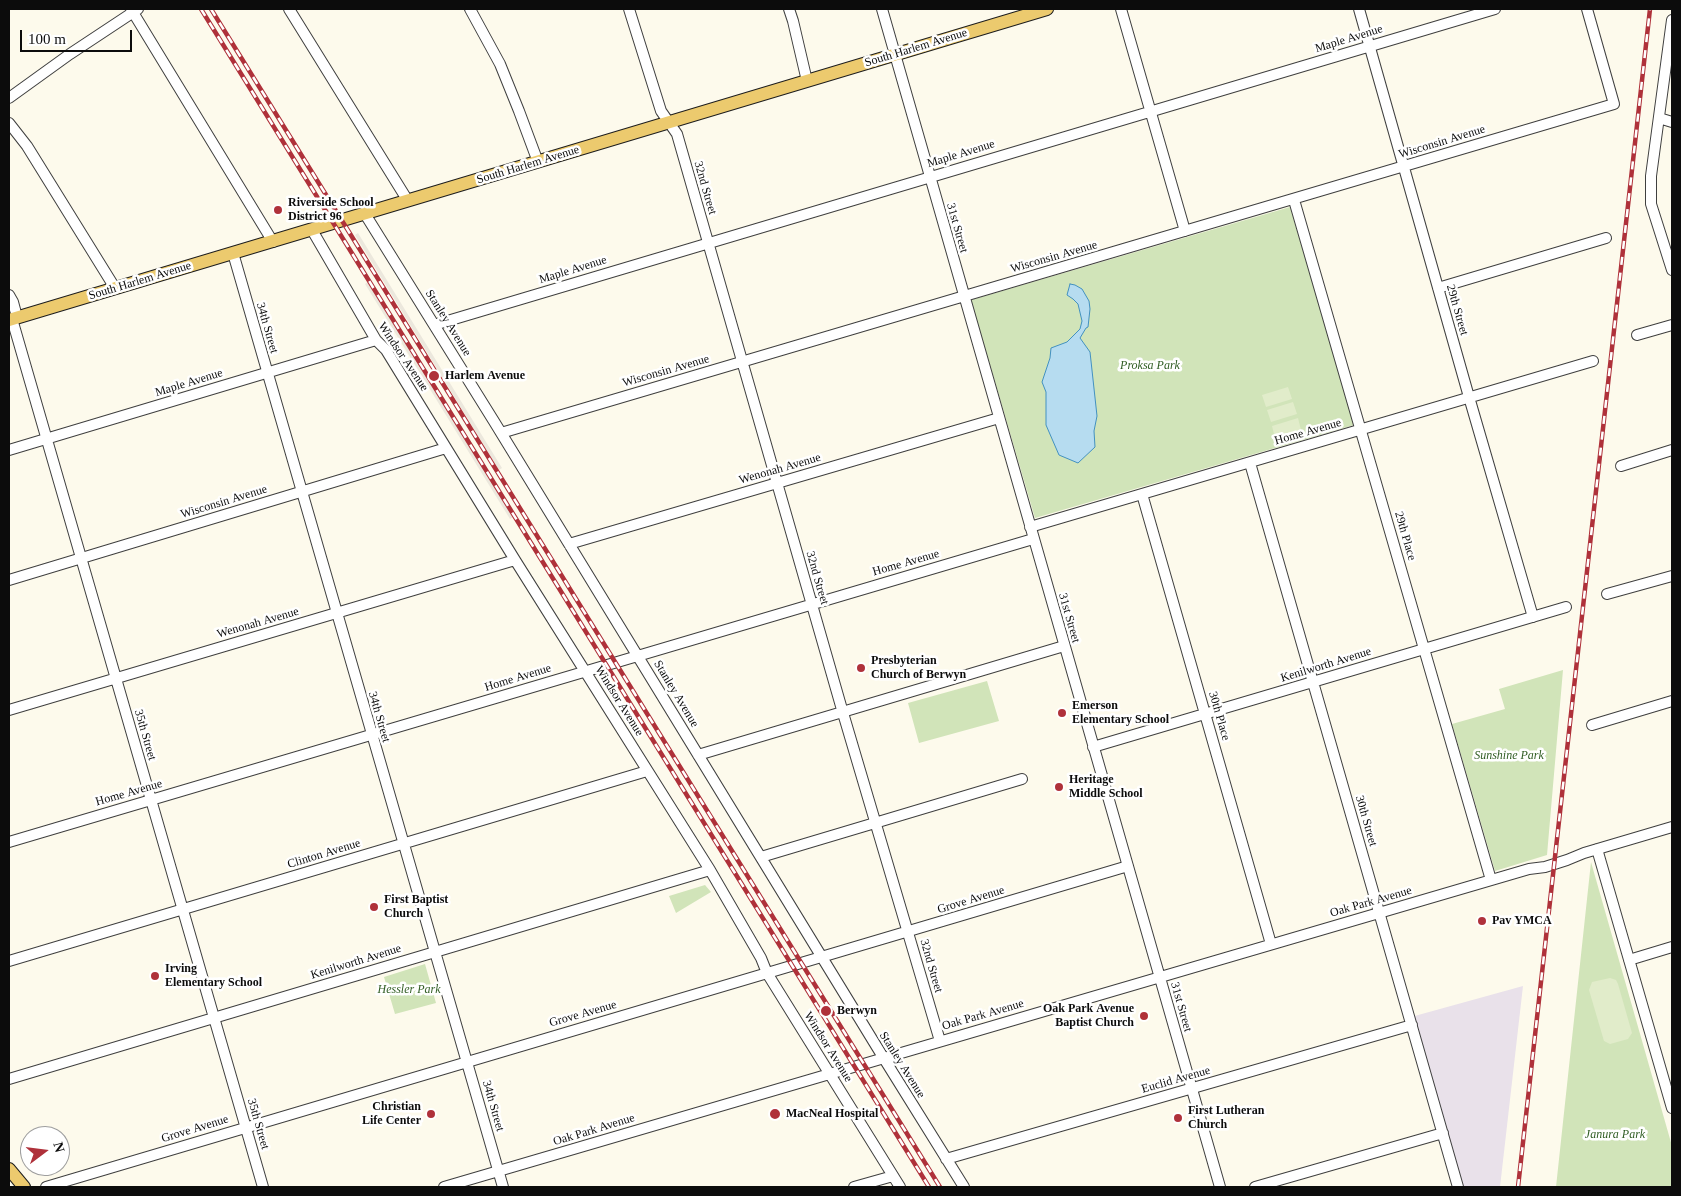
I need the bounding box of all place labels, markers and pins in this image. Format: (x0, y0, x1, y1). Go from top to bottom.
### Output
place label: Riverside School District 96 (288, 196, 374, 224)
marker: Riverside School District 96 (272, 204, 284, 216)
marker: Harlem Avenue (427, 369, 441, 383)
place label: Harlem Avenue (445, 369, 525, 383)
place label: Presbyterian Church of Berwyn (871, 654, 966, 682)
marker: Presbyterian Church of Berwyn (855, 662, 867, 674)
place label: Emerson Elementary School (1072, 699, 1169, 727)
marker: Emerson Elementary School (1056, 707, 1068, 719)
place label: Heritage Middle School (1069, 773, 1143, 801)
marker: Heritage Middle School (1053, 781, 1065, 793)
place label: First Baptist Church (384, 893, 448, 921)
marker: First Baptist Church (368, 901, 380, 913)
place label: Pav YMCA (1492, 914, 1552, 928)
marker: Pav YMCA (1476, 915, 1488, 927)
place label: Irving Elementary School (165, 962, 262, 990)
marker: Irving Elementary School (149, 970, 161, 982)
place label: Oak Park Avenue Baptist Church (1043, 1002, 1134, 1030)
marker: Berwyn (819, 1004, 833, 1018)
place label: Berwyn (837, 1004, 877, 1018)
marker: Oak Park Avenue Baptist Church (1138, 1010, 1150, 1022)
place label: Christian Life Center (362, 1100, 421, 1128)
place label: First Lutheran Church (1188, 1104, 1264, 1132)
marker: MacNeal Hospital (768, 1107, 782, 1121)
place label: MacNeal Hospital (786, 1107, 878, 1121)
marker: Christian Life Center (425, 1108, 437, 1120)
marker: First Lutheran Church (1172, 1112, 1184, 1124)

